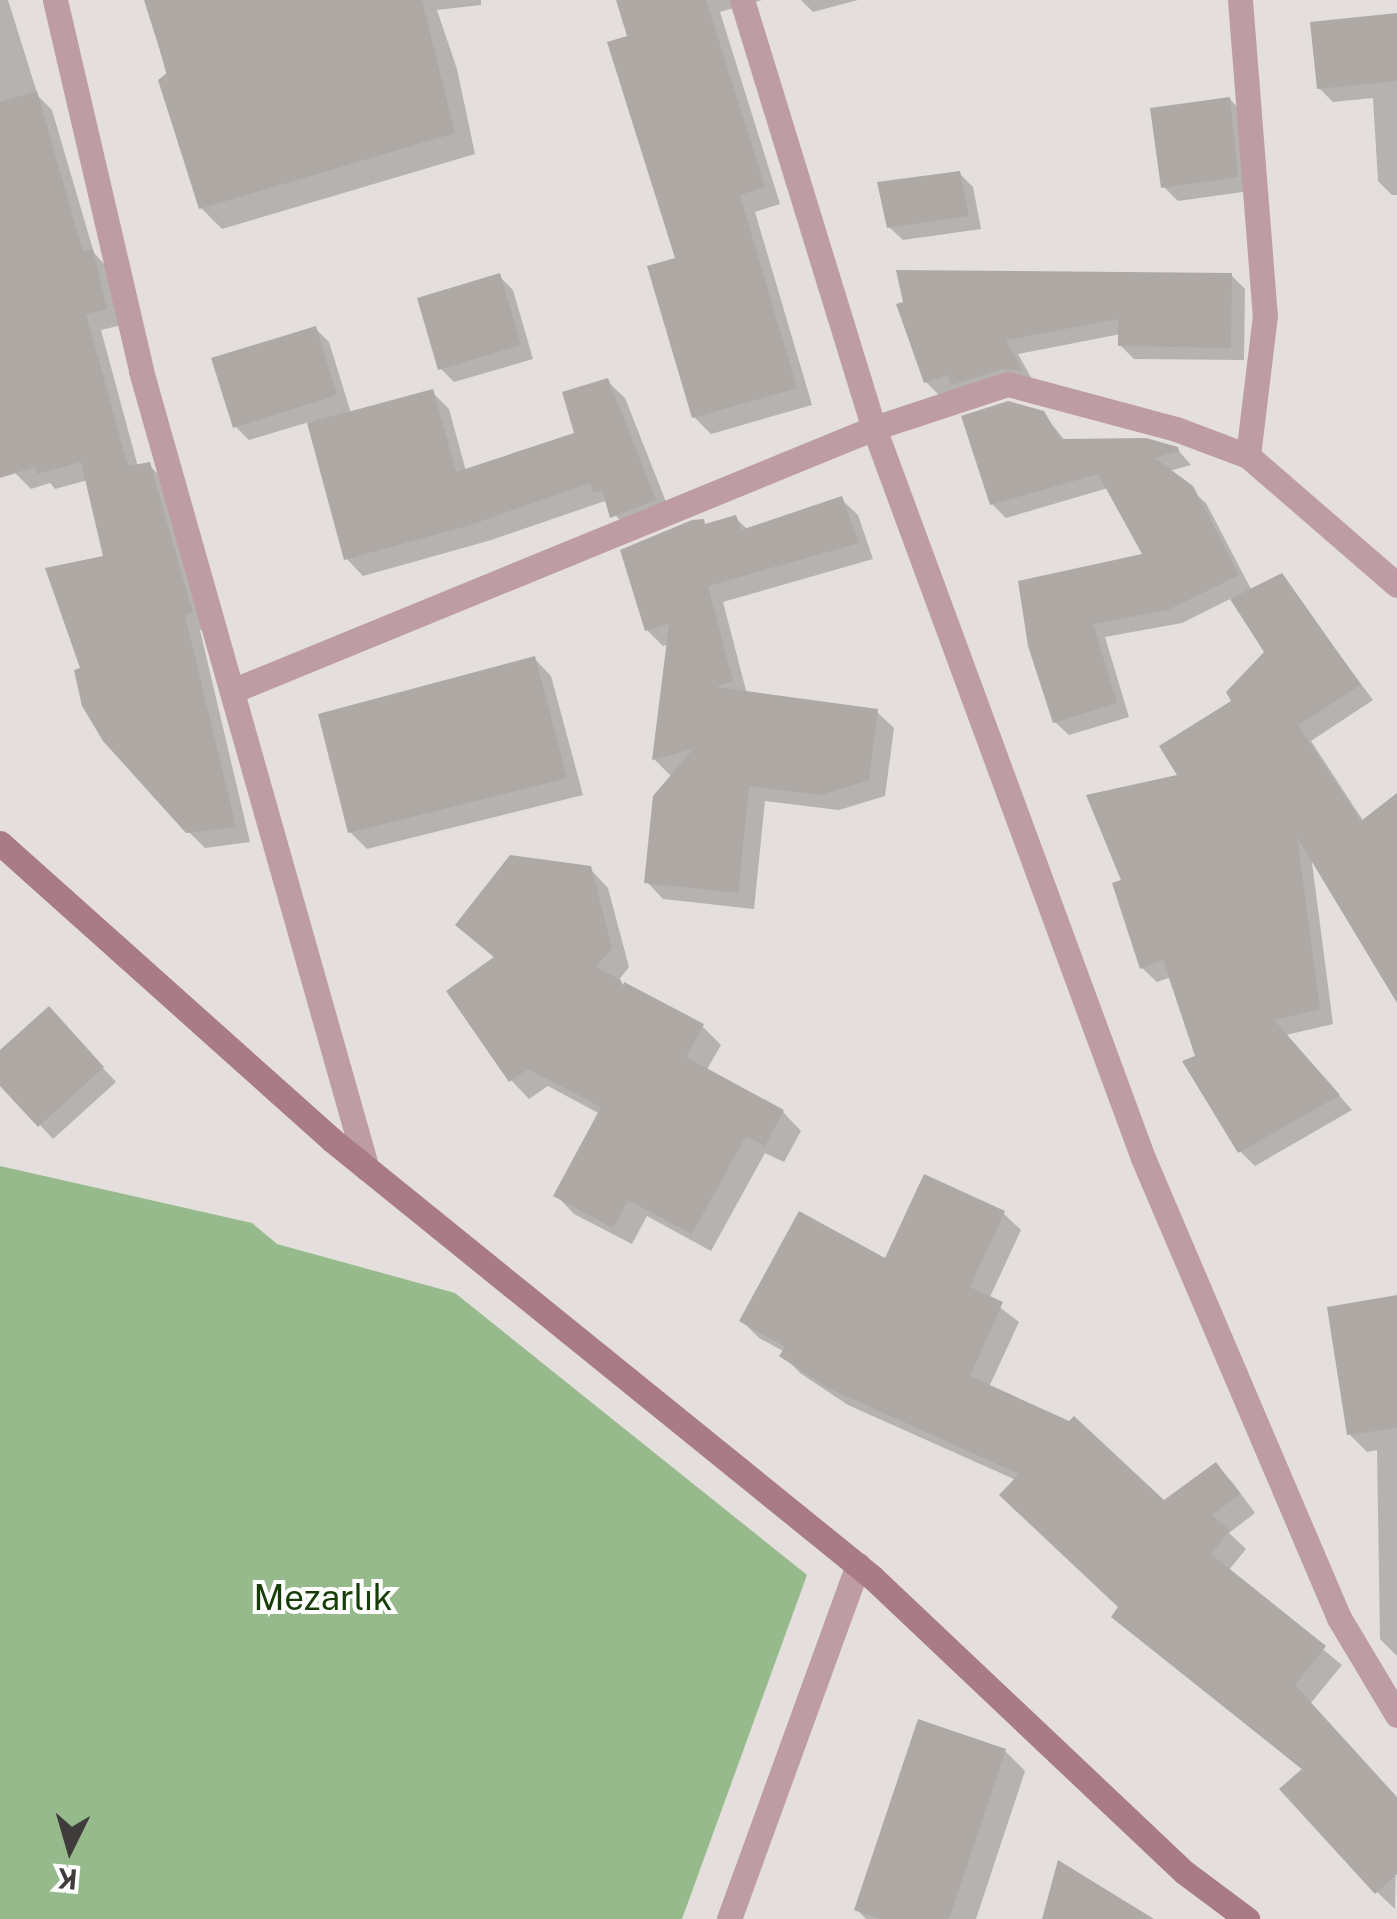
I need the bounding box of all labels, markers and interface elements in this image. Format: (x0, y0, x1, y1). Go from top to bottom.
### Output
park label: Mezarlık (254, 1577, 392, 1619)
north arrow (20, 1799, 120, 1899)
text: K (56, 1862, 79, 1897)

